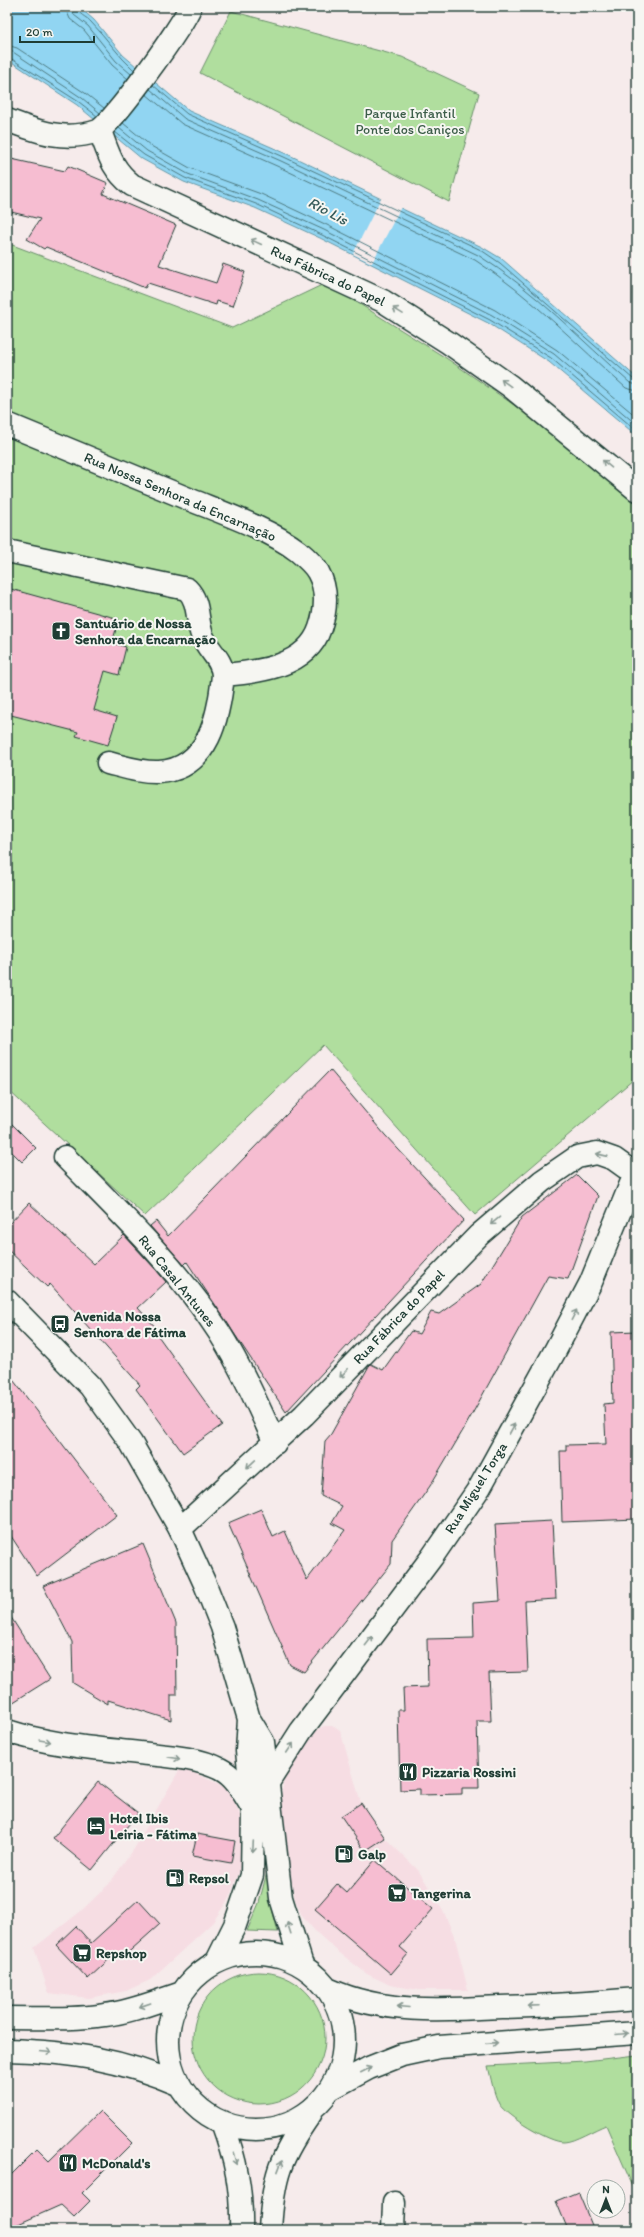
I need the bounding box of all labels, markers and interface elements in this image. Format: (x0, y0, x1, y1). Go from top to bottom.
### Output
scale bar (20, 18, 94, 44)
text: 20 m (26, 25, 53, 39)
park label: Parque Infantil Ponte dos Caniços (355, 105, 465, 138)
water label: Rio Lis (305, 193, 352, 229)
one-way arrow (250, 238, 262, 245)
street label: Rua Fábrica do Papel (268, 242, 388, 310)
one-way arrow (392, 306, 404, 314)
one-way arrow (500, 379, 511, 387)
street label: Rua Nossa Senhora da Encarnação (81, 449, 279, 545)
one-way arrow (602, 460, 613, 469)
place label: Santuário de Nossa Senhora da Encarnação (75, 615, 216, 648)
church icon: Santuário de Nossa Senhora da Encarnação (50, 620, 72, 642)
one-way arrow (595, 1151, 608, 1159)
one-way arrow (489, 1217, 500, 1226)
street label: Rua Casal Antunes (135, 1232, 219, 1330)
street label: Rua Fábrica do Papel (350, 1266, 448, 1368)
place label: Avenida Nossa Senhora de Fátima (73, 1308, 187, 1341)
one-way arrow (571, 1309, 579, 1321)
bus stop icon: Avenida Nossa Senhora de Fátima (49, 1313, 71, 1335)
one-way arrow (339, 1368, 349, 1378)
one-way arrow (509, 1423, 516, 1435)
street label: Rua Miguel Torga (441, 1438, 511, 1537)
one-way arrow (246, 1460, 256, 1469)
one-way arrow (365, 1635, 373, 1646)
one-way arrow (38, 1738, 51, 1746)
one-way arrow (286, 1743, 294, 1754)
one-way arrow (167, 1754, 180, 1762)
restaurant icon: Pizzaria Rossini (397, 1761, 419, 1783)
place label: Pizzaria Rossini (422, 1764, 516, 1781)
place label: Hotel Ibis Leiria - Fátima (110, 1810, 197, 1843)
hotel icon: Hotel Ibis Leiria - Fátima (85, 1815, 107, 1837)
one-way arrow (250, 1840, 257, 1853)
fuel station icon: Galp (333, 1843, 355, 1865)
place label: Galp (358, 1846, 386, 1863)
fuel station icon: Repsol (164, 1867, 186, 1889)
place label: Repsol (189, 1870, 230, 1887)
supermarket icon: Tangerina (386, 1882, 408, 1904)
place label: Tangerina (410, 1885, 471, 1902)
one-way arrow (285, 1922, 293, 1934)
supermarket icon: Repshop (71, 1942, 93, 1964)
place label: Repshop (96, 1945, 147, 1962)
one-way arrow (139, 2002, 151, 2010)
one-way arrow (527, 2002, 540, 2010)
one-way arrow (397, 2004, 410, 2011)
one-way arrow (615, 2030, 628, 2038)
one-way arrow (485, 2040, 498, 2047)
one-way arrow (39, 2048, 52, 2055)
one-way arrow (360, 2066, 372, 2073)
restaurant icon: McDonald's (57, 2152, 79, 2174)
one-way arrow (232, 2152, 239, 2165)
place label: McDonald's (82, 2155, 151, 2172)
one-way arrow (276, 2160, 284, 2172)
north arrow (586, 2179, 626, 2219)
text: N (602, 2183, 610, 2196)

